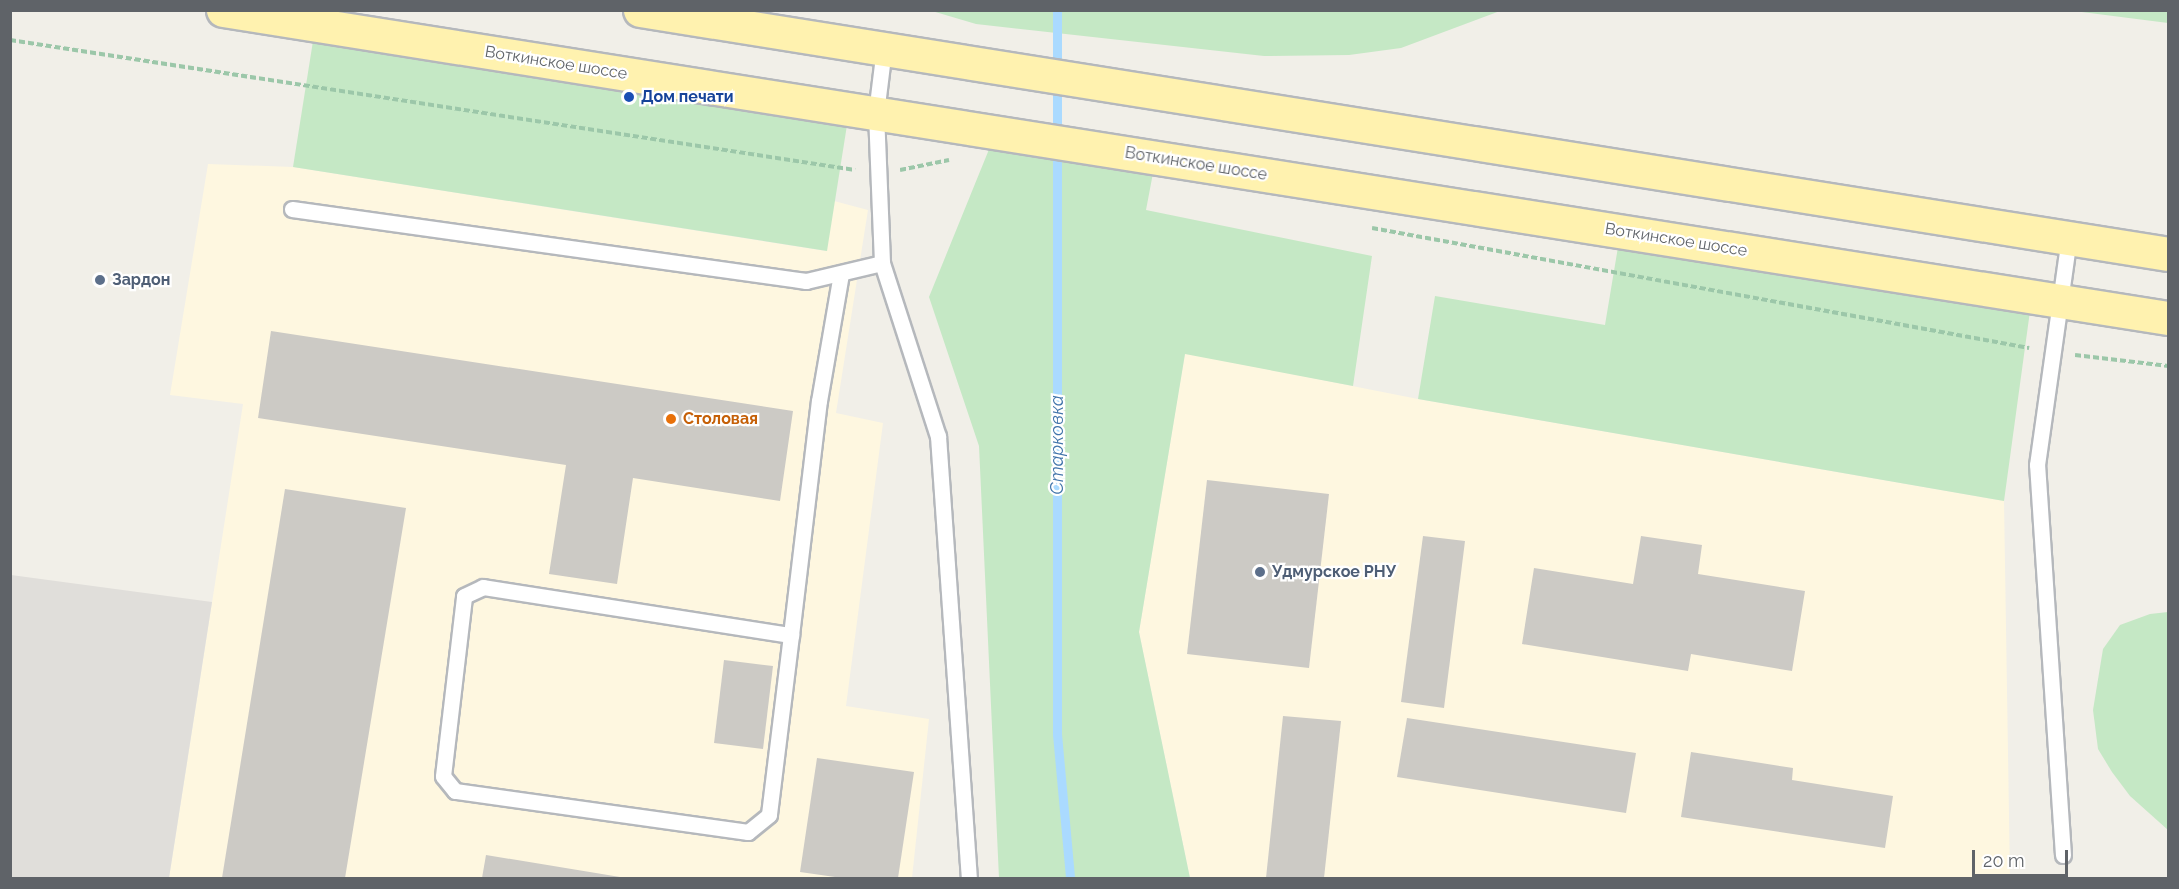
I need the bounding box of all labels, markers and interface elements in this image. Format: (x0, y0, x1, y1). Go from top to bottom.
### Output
street label: Воткинское шоссе (484, 42, 628, 84)
place label: Дом печати (641, 87, 734, 107)
marker: Дом печати (622, 90, 636, 104)
street label: Воткинское шоссе (1124, 143, 1268, 185)
street label: Воткинское шоссе (1604, 219, 1748, 261)
place label: Зардон (112, 270, 170, 290)
marker: Зардон (93, 273, 107, 287)
water label: Старковка (1046, 395, 1068, 495)
place label: Столовая (683, 409, 758, 429)
marker: Столовая (664, 412, 678, 426)
place label: Удмурское РНУ (1272, 562, 1396, 582)
marker: Удмурское РНУ (1253, 565, 1267, 579)
scale bar (1975, 838, 2071, 876)
text: 20 m (1983, 850, 2025, 871)

